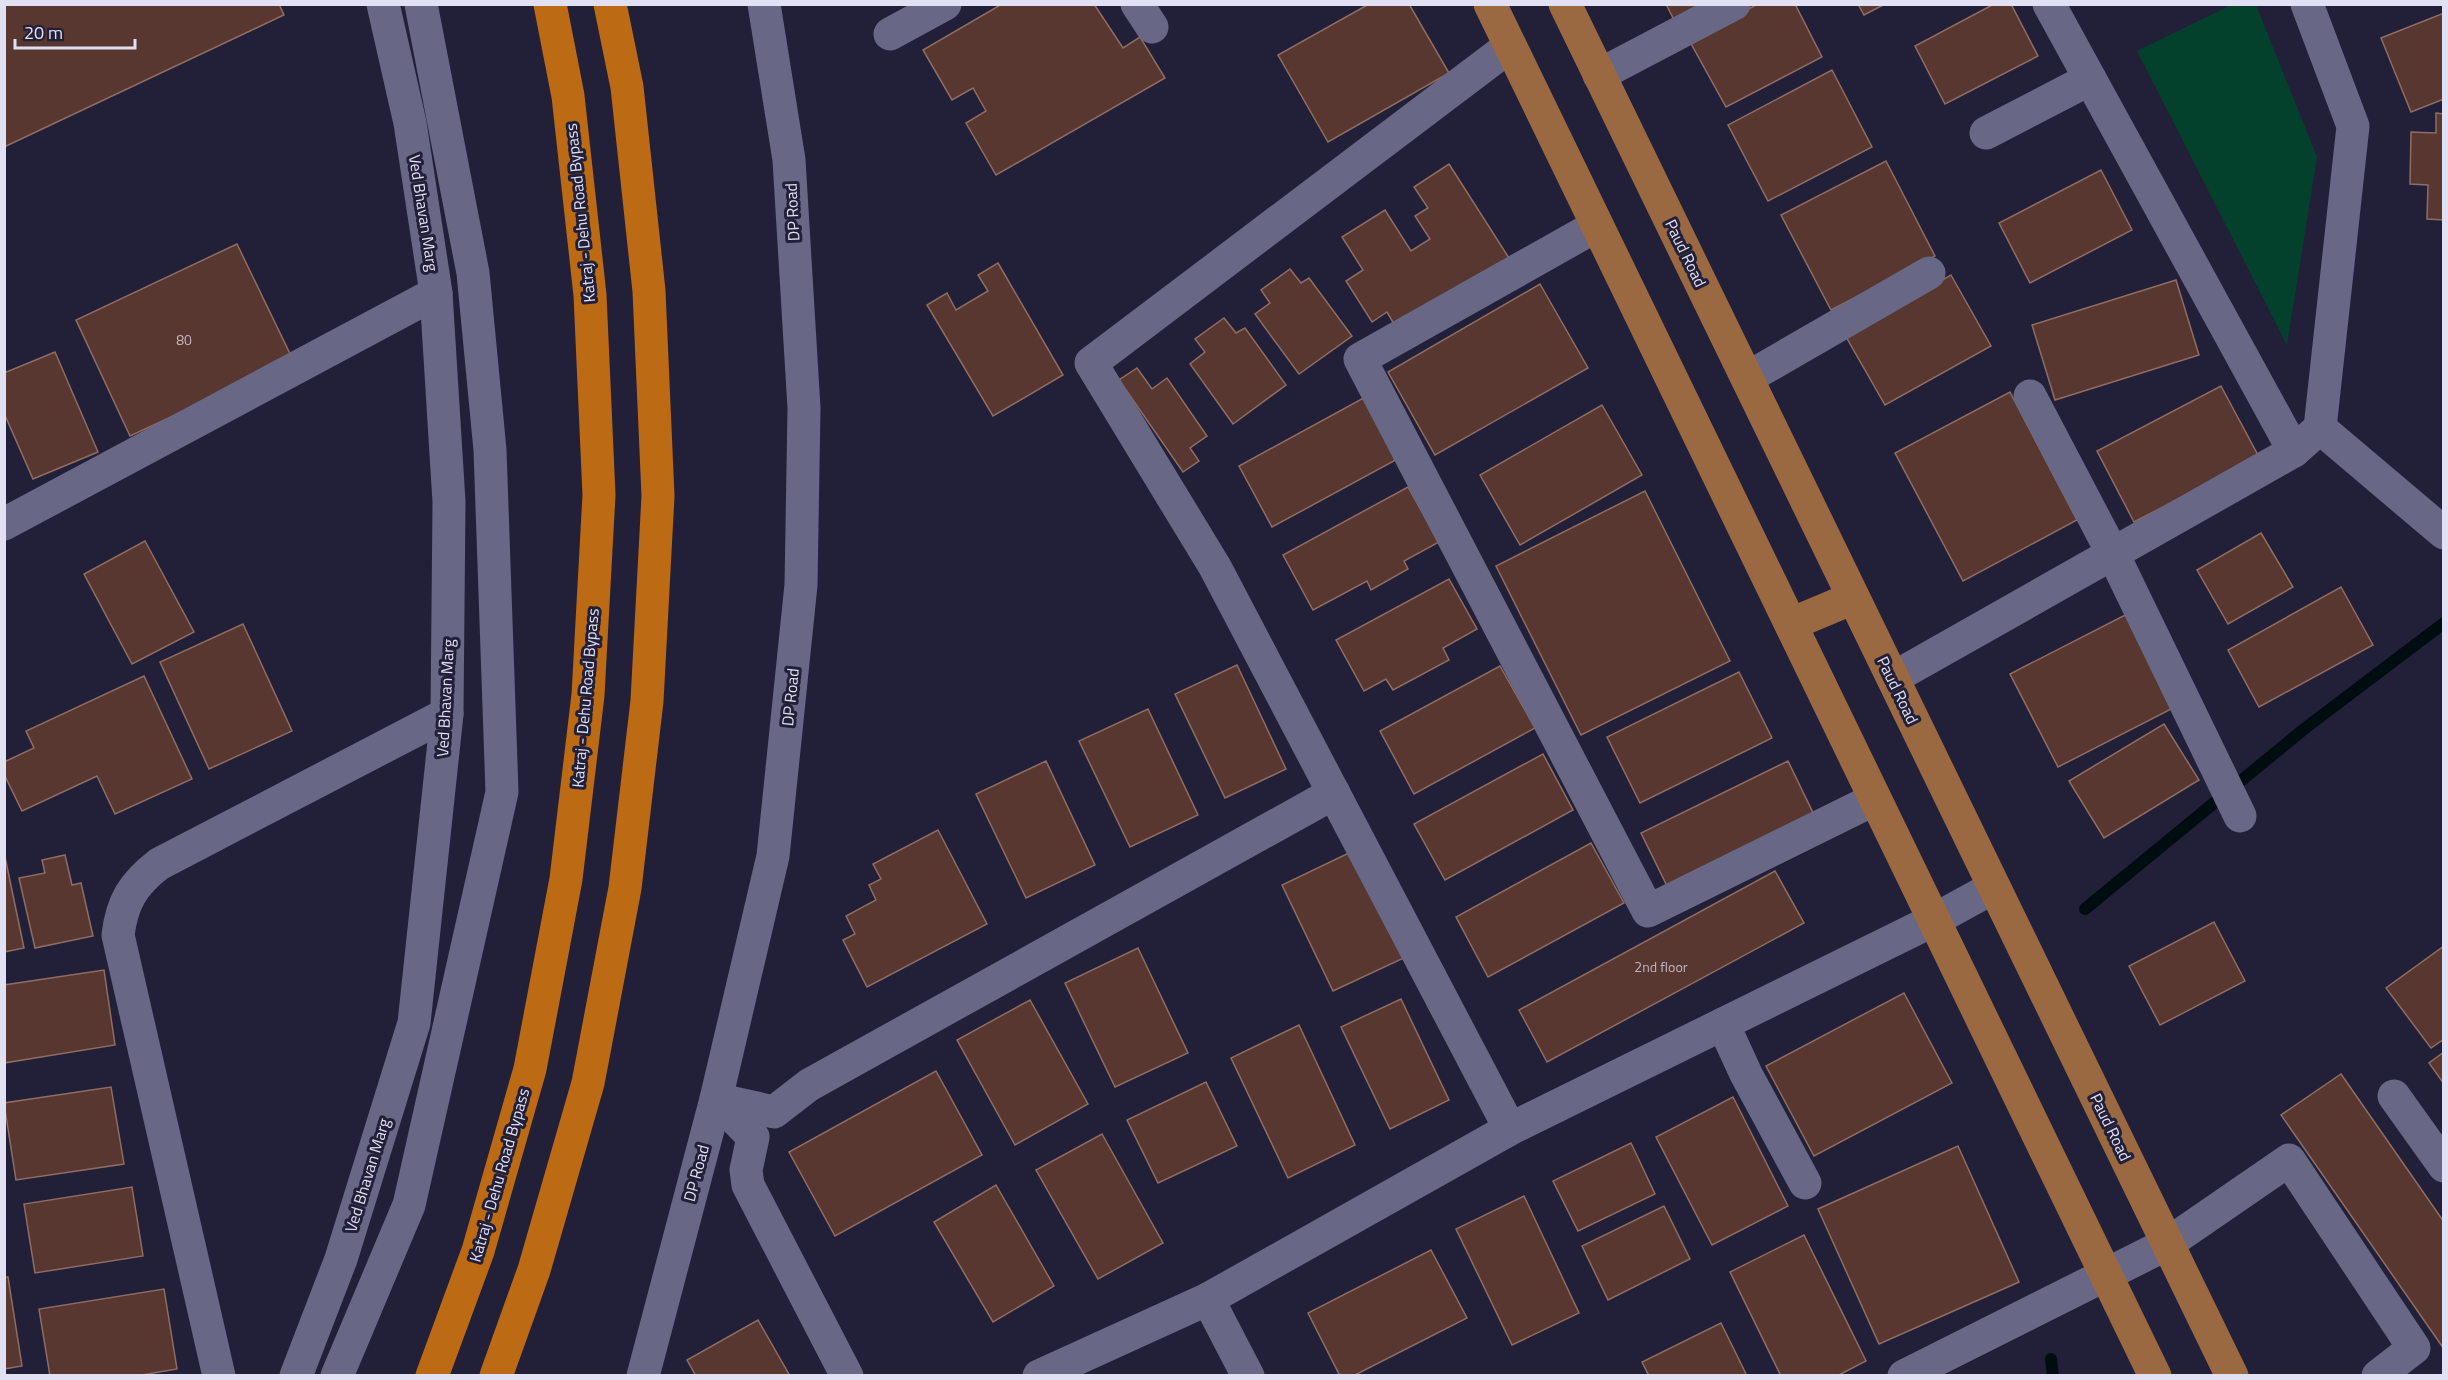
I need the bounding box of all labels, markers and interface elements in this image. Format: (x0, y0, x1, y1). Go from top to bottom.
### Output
scale bar (15, 12, 135, 50)
text: 20 m (24, 19, 63, 46)
street label: Katraj - Dehu Road Bypass (559, 122, 601, 304)
street label: Ved Bhavan Marg (403, 153, 445, 273)
street label: DP Road (778, 182, 806, 242)
street label: Paud Road (1659, 215, 1713, 291)
house number: 80 (176, 329, 192, 350)
street label: Katraj - Dehu Road Bypass (565, 607, 605, 789)
street label: Ved Bhavan Marg (430, 638, 460, 758)
street label: Paud Road (1871, 652, 1925, 728)
street label: DP Road (775, 667, 805, 727)
house number: 2nd floor (1634, 956, 1688, 977)
street label: Katraj - Dehu Road Bypass (463, 1085, 535, 1265)
street label: Paud Road (2084, 1089, 2138, 1165)
street label: Ved Bhavan Marg (338, 1115, 396, 1235)
street label: DP Road (677, 1142, 715, 1204)

